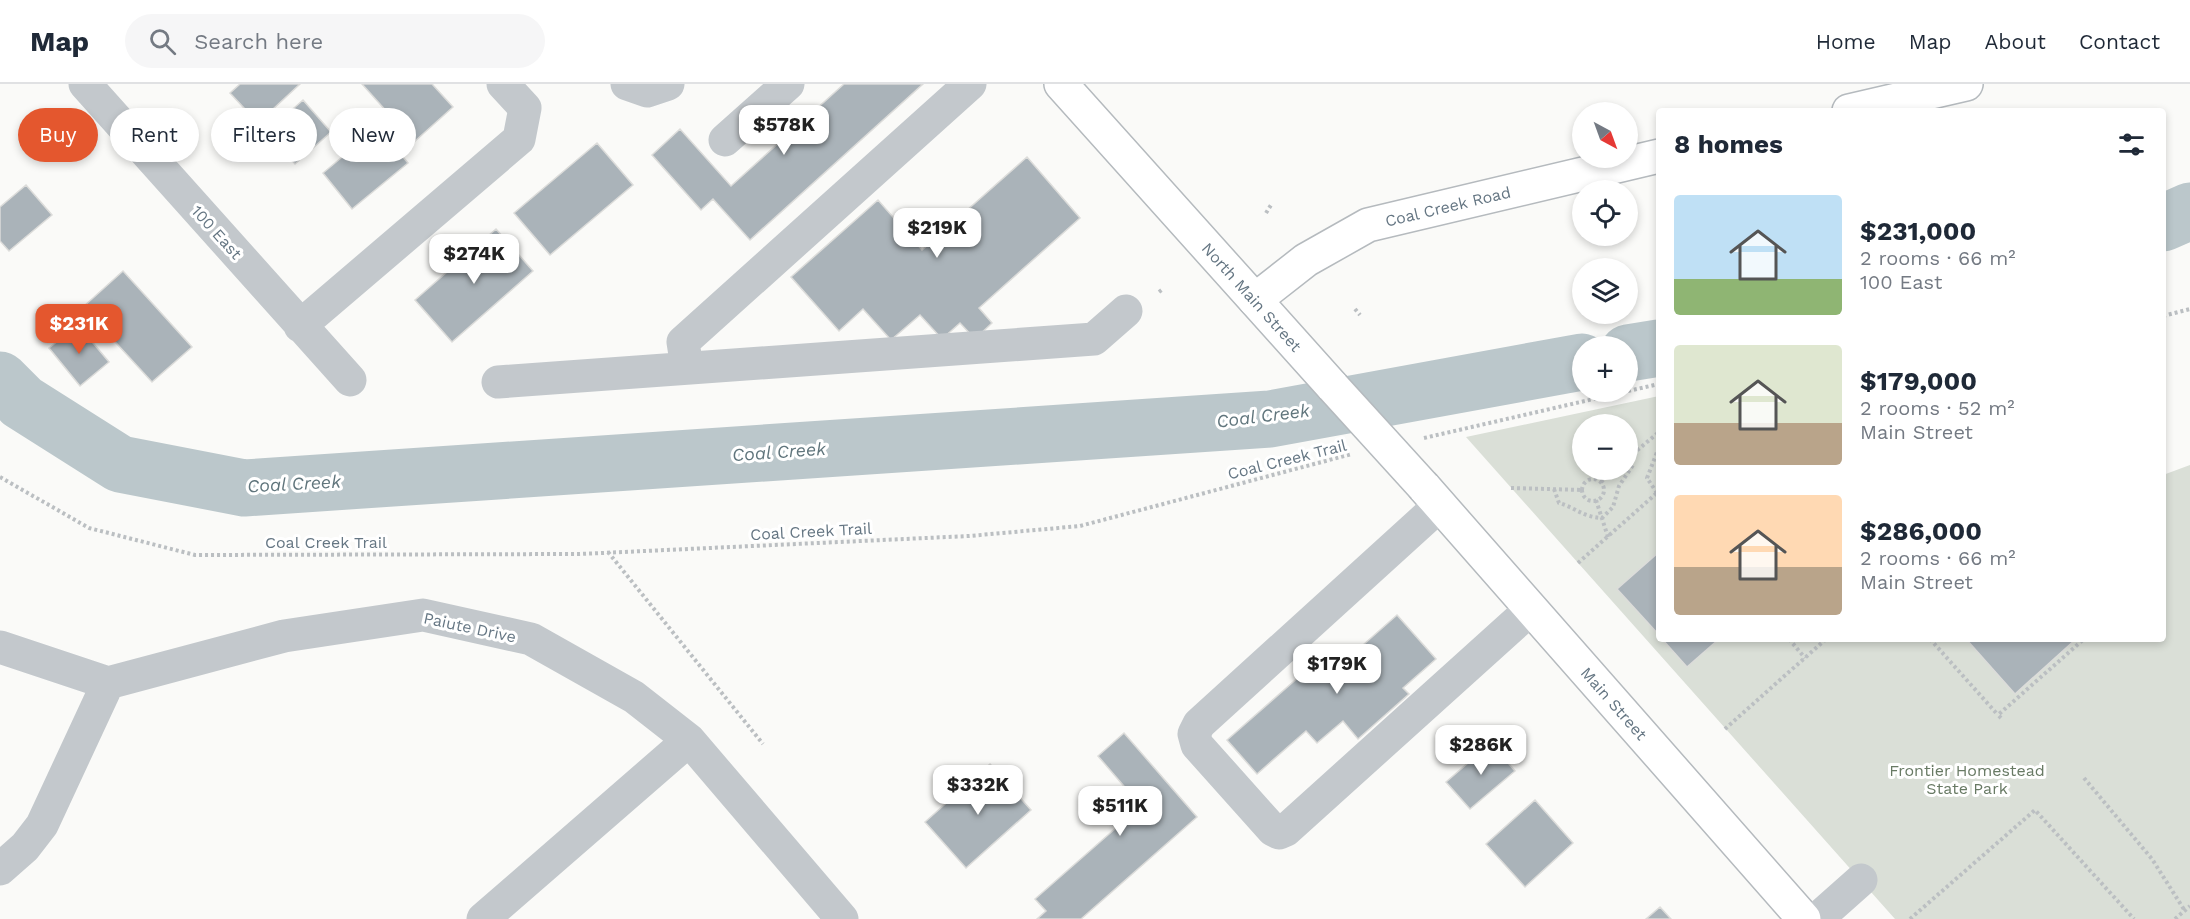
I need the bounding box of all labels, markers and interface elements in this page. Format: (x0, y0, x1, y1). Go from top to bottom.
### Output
search box (125, 14, 545, 68)
text: Map (30, 25, 89, 58)
icon: search (146, 25, 179, 58)
text: Search here (194, 29, 323, 54)
text: Home (1816, 29, 1876, 54)
text: Map (1909, 29, 1952, 54)
text: About (1985, 29, 2046, 54)
text: Contact (2079, 29, 2160, 54)
north arrow (1572, 102, 1638, 168)
map controls (1572, 102, 1638, 480)
pin: $578K (742, 105, 826, 156)
chip: Buy (18, 108, 98, 162)
chip: Rent (110, 108, 199, 162)
chip: Filters (211, 108, 317, 162)
chip: New (329, 108, 416, 162)
text: $578K (753, 112, 815, 136)
icon: filters (2115, 128, 2148, 161)
text: 8 homes (1674, 129, 1783, 159)
button: locate (1572, 180, 1638, 246)
street label: Coal Creek Road (1383, 183, 1513, 231)
street label: 100 East (187, 201, 246, 263)
pin: $219K (895, 208, 979, 259)
text: $219K (907, 215, 967, 239)
text: $231,000 (1860, 216, 1976, 246)
icon: home (1722, 219, 1794, 291)
pin: $274K (432, 234, 516, 285)
street label: North Main Street (1198, 239, 1306, 356)
text: $274K (443, 241, 505, 265)
text: 2 rooms · 66 m² (1860, 246, 2016, 270)
button: layers (1572, 258, 1638, 324)
text: 100 East (1860, 270, 1943, 294)
pin: $231K (37, 304, 121, 355)
text: $231K (49, 311, 109, 335)
button: + (1572, 336, 1638, 402)
text: $179,000 (1860, 366, 1977, 396)
icon: home (1722, 369, 1794, 441)
text: 2 rooms · 52 m² (1860, 396, 2015, 420)
water label: Coal Creek (1215, 399, 1312, 432)
button: − (1572, 414, 1638, 480)
text: Main Street (1860, 420, 1973, 444)
street label: Coal Creek Trail (1226, 435, 1349, 483)
water label: Coal Creek (731, 438, 828, 465)
water label: Coal Creek (247, 470, 343, 496)
text: $286,000 (1860, 516, 1982, 546)
street label: Coal Creek Trail (750, 519, 873, 544)
icon: home (1722, 519, 1794, 591)
street label: Coal Creek Trail (265, 533, 387, 552)
text: 2 rooms · 66 m² (1860, 546, 2016, 570)
text: Main Street (1860, 570, 1973, 594)
street label: Paiute Drive (422, 608, 518, 647)
pin: $179K (1295, 644, 1379, 695)
text: $179K (1307, 651, 1367, 675)
street label: Main Street (1577, 663, 1651, 744)
pin: $286K (1439, 725, 1523, 776)
text: $286K (1449, 732, 1513, 756)
park label: Frontier Homestead State Park (1889, 761, 2045, 798)
pin: $332K (936, 765, 1020, 816)
text: $332K (947, 772, 1009, 796)
pin: $511K (1078, 786, 1162, 837)
text: $511K (1092, 793, 1148, 817)

